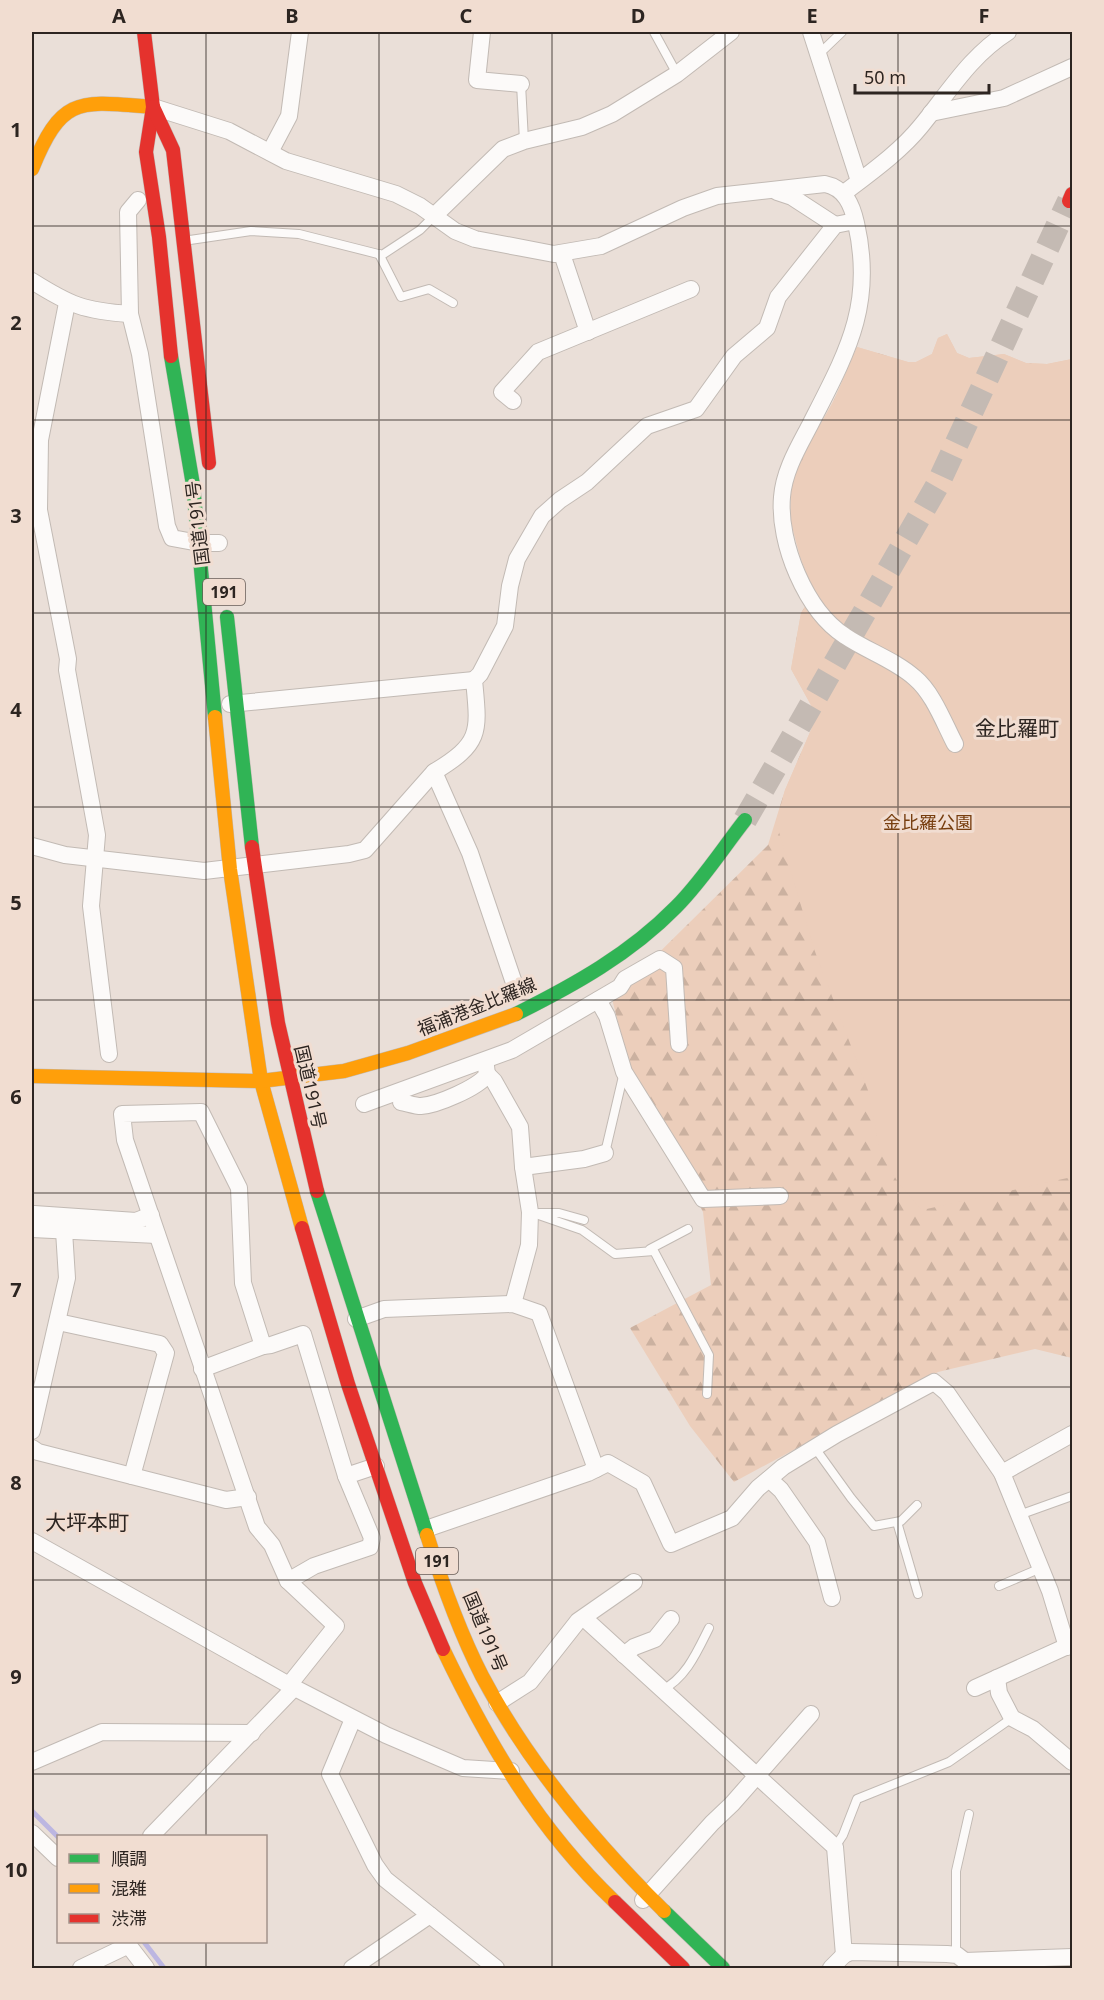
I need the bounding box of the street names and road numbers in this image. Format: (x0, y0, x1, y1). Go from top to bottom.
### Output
street label: 国道191号 (180, 480, 214, 567)
road number: 191 (203, 579, 245, 605)
street label: 福浦港金比羅線 (414, 971, 540, 1041)
street label: 国道191号 (290, 1043, 332, 1131)
road number: 191 (416, 1548, 458, 1574)
street label: 国道191号 (458, 1588, 514, 1675)

